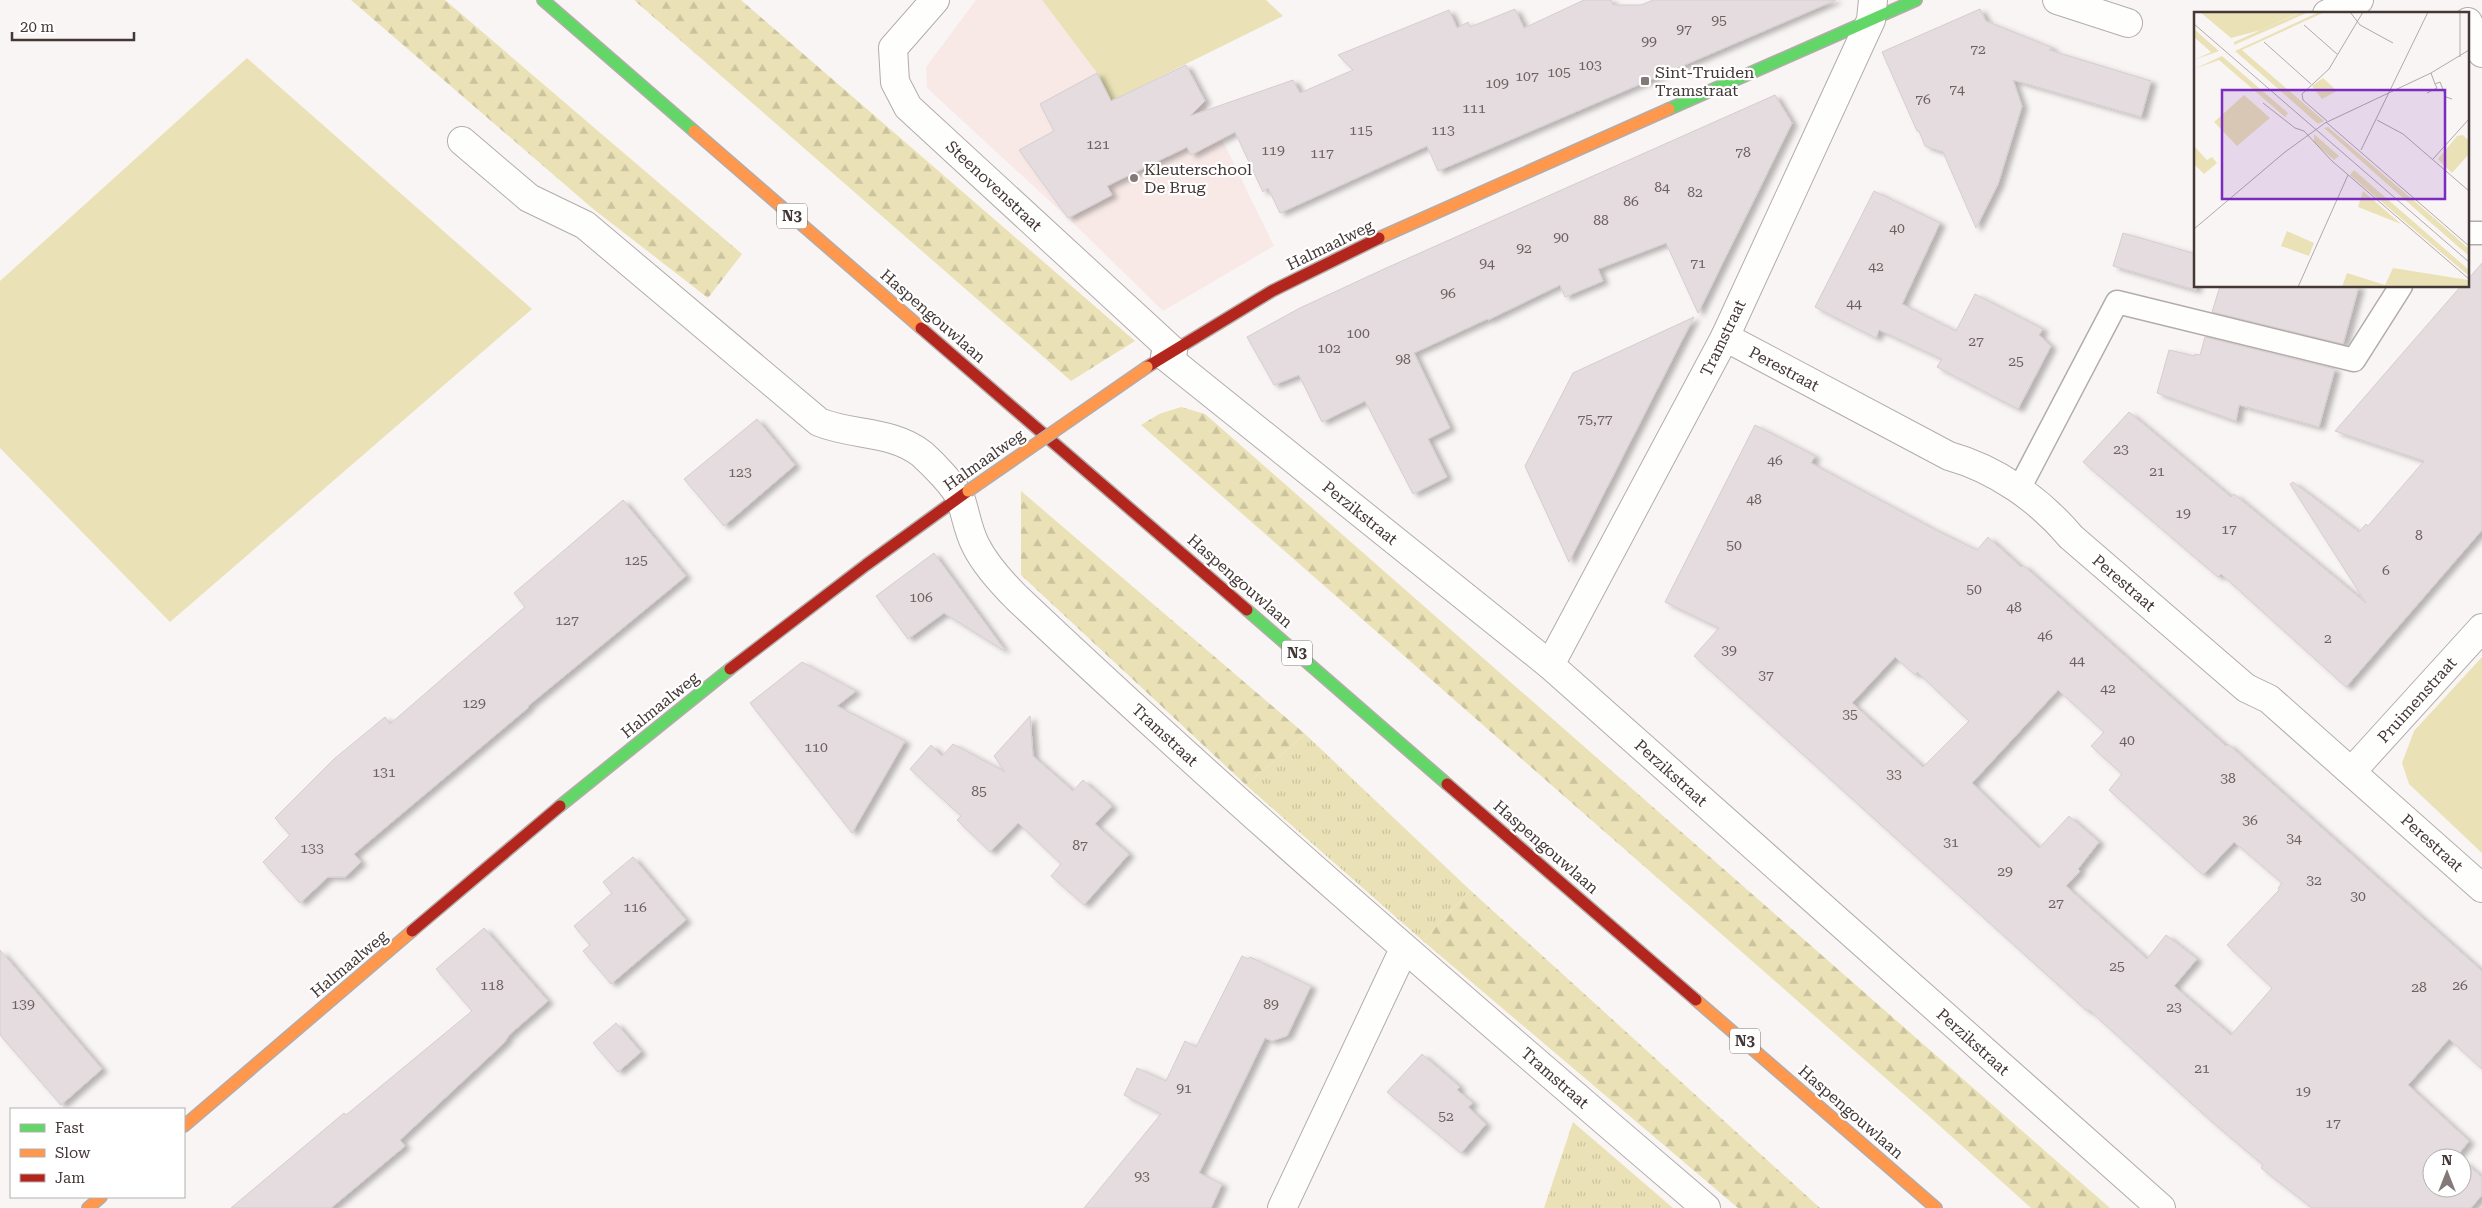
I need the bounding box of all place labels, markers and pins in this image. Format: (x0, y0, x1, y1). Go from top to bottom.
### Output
place label: Sint-Truiden Tramstraat (1655, 63, 1754, 100)
marker: Sint-Truiden Tramstraat (1639, 75, 1651, 87)
place label: Kleuterschool De Brug (1144, 160, 1252, 197)
marker: Kleuterschool De Brug (1128, 172, 1140, 184)

